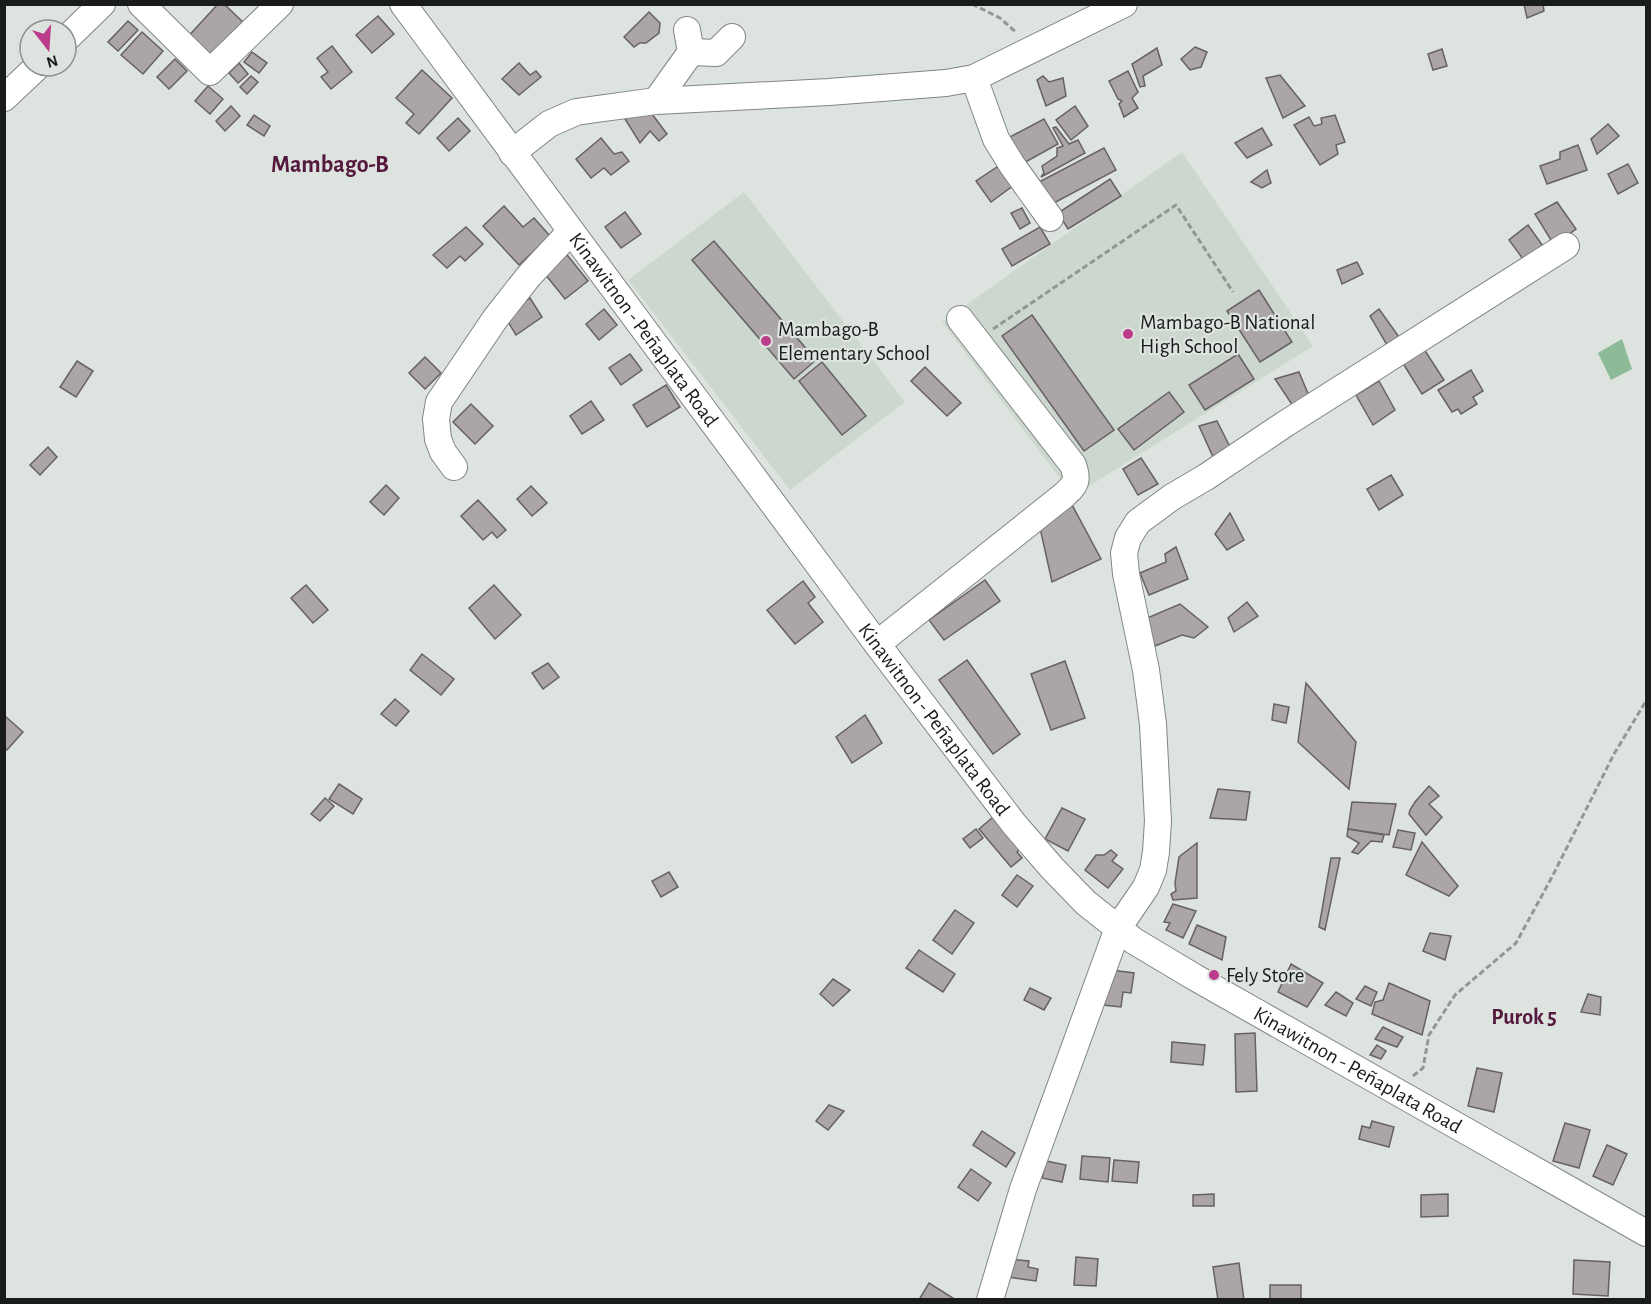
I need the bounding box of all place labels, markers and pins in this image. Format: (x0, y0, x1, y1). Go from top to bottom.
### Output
place label: Mambago-B National High School (1140, 312, 1315, 357)
place label: Mambago-B Elementary School (778, 319, 930, 364)
marker: Mambago-B National High School (1121, 327, 1135, 341)
marker: Mambago-B Elementary School (759, 334, 773, 348)
place label: Fely Store (1226, 965, 1305, 986)
marker: Fely Store (1207, 968, 1221, 982)

